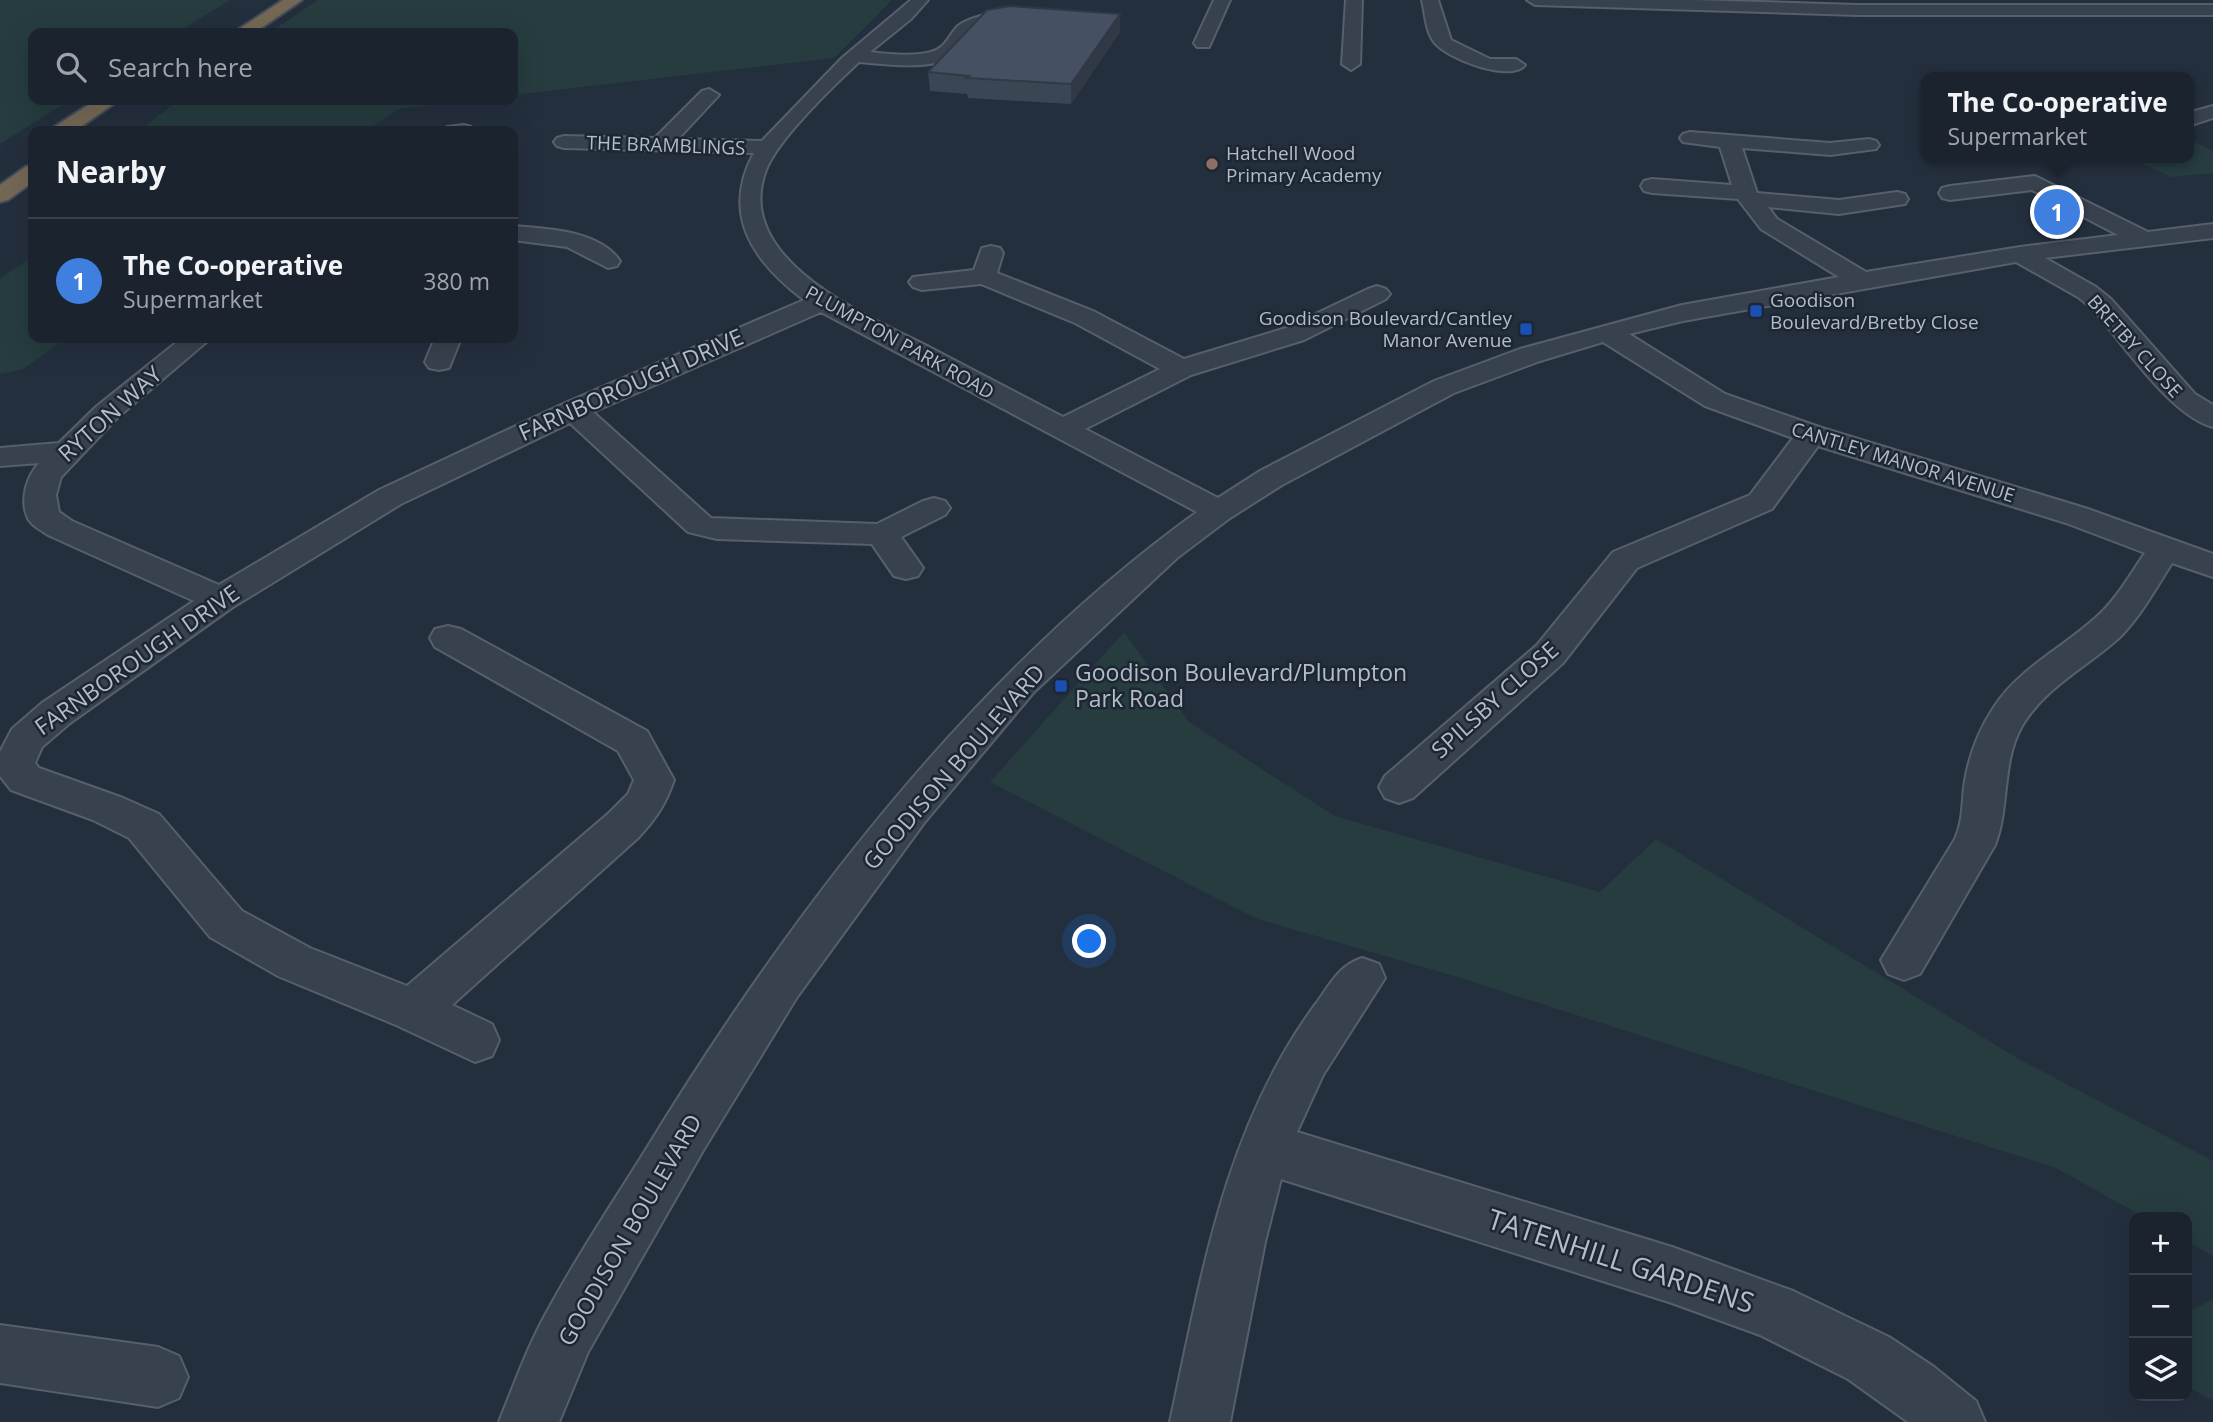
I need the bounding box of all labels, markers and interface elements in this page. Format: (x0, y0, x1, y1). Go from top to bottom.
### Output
search box (28, 28, 518, 105)
icon: search (52, 48, 90, 86)
text: Search here (108, 49, 253, 85)
popup (1921, 72, 2194, 163)
text: The Co-operative (1947, 84, 2168, 120)
text: Supermarket (1947, 120, 2087, 152)
street label: THE BRAMBLINGS (586, 129, 746, 161)
place label: Hatchell Wood Primary Academy (1226, 140, 1382, 188)
text: Nearby (56, 151, 166, 192)
marker: Hatchell Wood Primary Academy (1204, 156, 1220, 172)
pin: 1 (2034, 186, 2080, 238)
text: The Co-operative (123, 247, 343, 283)
text: 1 (72, 265, 86, 297)
text: 380 m (423, 265, 490, 297)
street label: PLUMPTON PARK ROAD (801, 279, 999, 405)
text: Supermarket (123, 283, 263, 315)
place label: Goodison Boulevard/Bretby Close (1770, 287, 1979, 335)
street label: BRETBY CLOSE (2082, 289, 2188, 403)
marker: Goodison Boulevard/Bretby Close (1748, 303, 1764, 319)
place label: Goodison Boulevard/Cantley Manor Avenue (1259, 305, 1512, 353)
street label: FARNBOROUGH DRIVE (513, 320, 748, 448)
marker: Goodison Boulevard/Cantley Manor Avenue (1518, 321, 1534, 337)
street label: RYTON WAY (50, 358, 168, 468)
street label: CANTLEY MANOR AVENUE (1788, 416, 2018, 508)
street label: FARNBOROUGH DRIVE (28, 576, 245, 742)
street label: SPILSBY CLOSE (1424, 634, 1565, 765)
place label: Goodison Boulevard/Plumpton Park Road (1075, 656, 1407, 714)
street label: GOODISON BOULEVARD (855, 657, 1052, 876)
marker: Goodison Boulevard/Plumpton Park Road (1053, 678, 1069, 694)
your location (1072, 924, 1106, 958)
street label: GOODISON BOULEVARD (550, 1108, 709, 1351)
street label: TATENHILL GARDENS (1483, 1199, 1759, 1321)
map controls (2129, 1212, 2192, 1401)
button: + (2129, 1212, 2192, 1275)
button: − (2129, 1275, 2192, 1338)
button: layers (2129, 1338, 2192, 1401)

